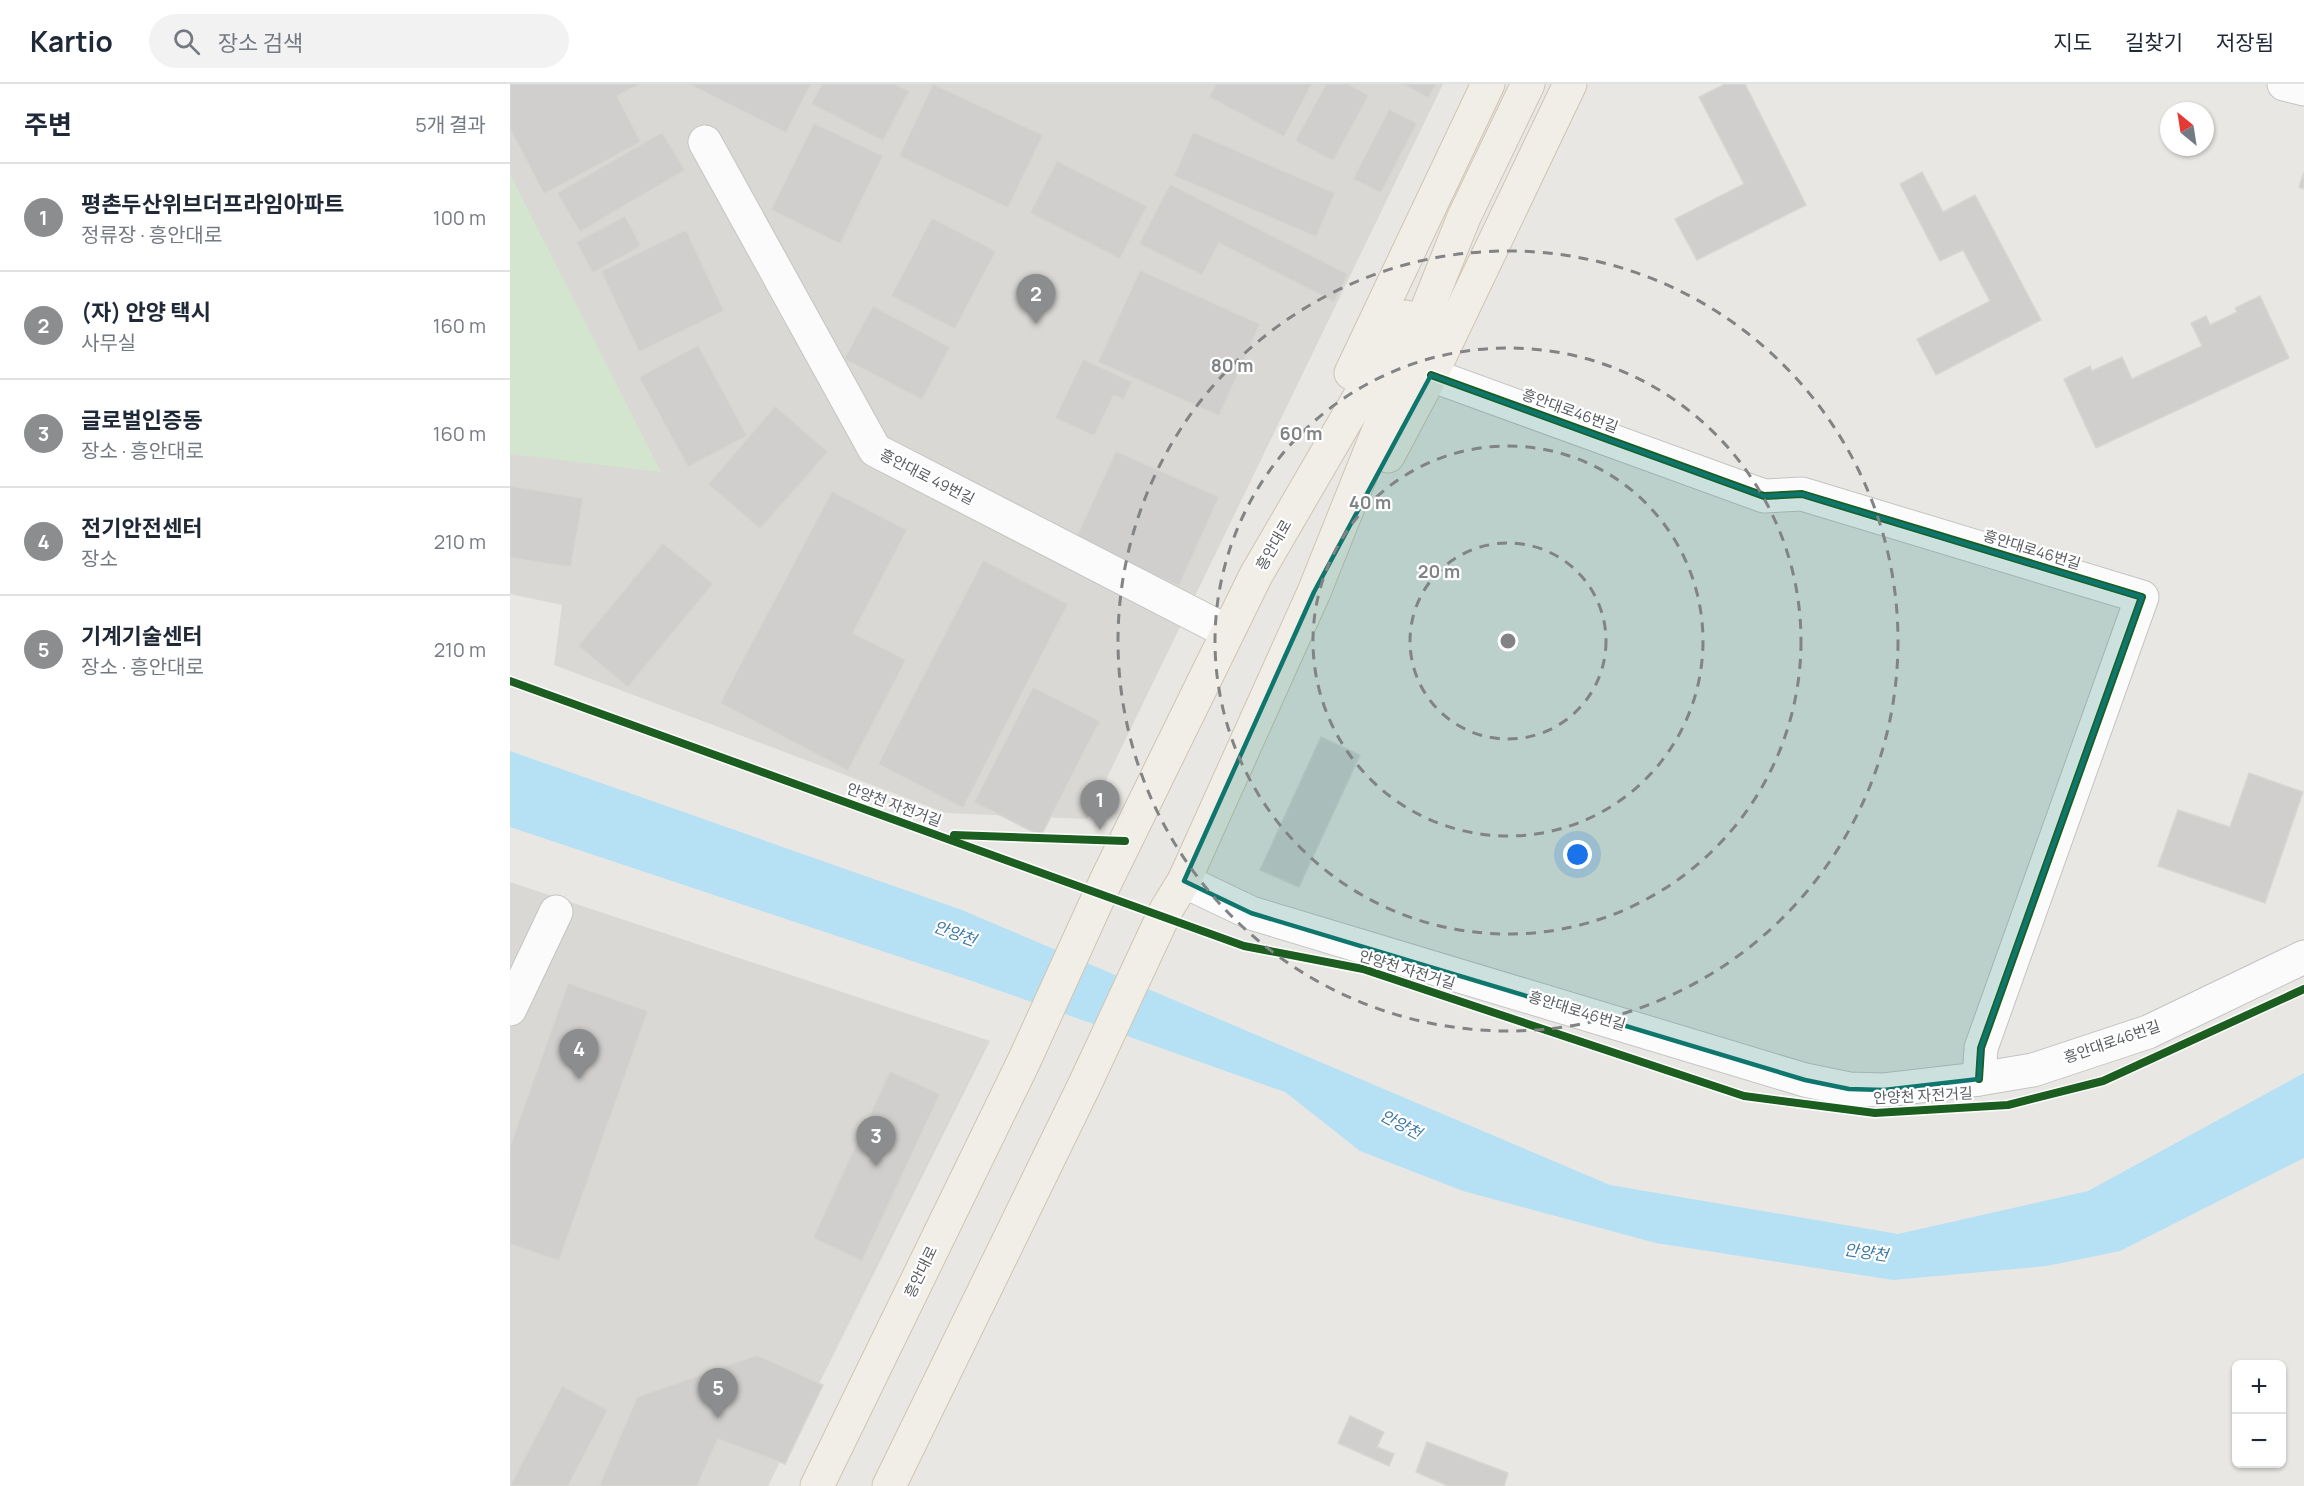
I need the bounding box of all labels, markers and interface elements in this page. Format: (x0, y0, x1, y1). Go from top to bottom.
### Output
search box (149, 14, 569, 68)
text: Kartio (30, 22, 113, 60)
icon: search (170, 25, 203, 58)
text: 장소 검색 (218, 28, 303, 58)
text: 지도 (2053, 28, 2092, 56)
text: 길찾기 (2125, 28, 2183, 56)
text: 저장됨 (2216, 28, 2274, 56)
north arrow (2160, 102, 2214, 156)
text: 주변 (24, 106, 72, 142)
text: 5개 결과 (415, 111, 486, 138)
text: 평촌두산위브더프라임아파트 (81, 189, 344, 219)
text: 1 (39, 204, 48, 231)
text: 100 m (433, 204, 486, 231)
text: 정류장 · 흥안대로 (81, 221, 222, 248)
pin: 2 (1016, 274, 1056, 324)
text: (자) 안양 택시 (81, 297, 211, 327)
text: 2 (38, 312, 49, 339)
text: 160 m (433, 312, 486, 339)
text: 사무실 (81, 329, 136, 356)
text: 80 m (1211, 353, 1253, 377)
street label: 흥안대로46번길 (1519, 383, 1621, 438)
text: 글로벌인증동 (81, 405, 202, 435)
text: 3 (38, 420, 49, 447)
text: 160 m (433, 420, 486, 447)
text: 60 m (1280, 421, 1322, 445)
text: 장소 · 흥안대로 (81, 437, 204, 464)
street label: 흥안대로 49번길 (876, 444, 978, 509)
text: 40 m (1349, 490, 1391, 514)
text: 전기안전센터 (81, 513, 202, 543)
street label: 흥안대로 (1251, 516, 1296, 574)
street label: 흥안대로46번길 (1981, 525, 2083, 574)
text: 4 (37, 528, 50, 555)
text: 210 m (434, 528, 486, 555)
text: 장소 (81, 545, 118, 572)
text: 20 m (1418, 559, 1460, 583)
text: 기계기술센터 (81, 621, 202, 651)
centre of rings (1498, 631, 1518, 651)
text: 5 (38, 636, 49, 663)
text: 210 m (434, 636, 486, 663)
text: 장소 · 흥안대로 (81, 653, 204, 680)
street label: 안양천 자전거길 (844, 778, 945, 831)
pin: 1 (1080, 780, 1120, 830)
your location (1563, 840, 1592, 869)
water label: 안양천 (930, 915, 982, 952)
street label: 안양천 자전거길 (1356, 945, 1458, 994)
street label: 흥안대로46번길 (1526, 986, 1628, 1035)
street label: 흥안대로46번길 (2061, 1015, 2163, 1068)
pin: 4 (560, 1030, 598, 1079)
street label: 안양천 자전거길 (1873, 1082, 1973, 1109)
water label: 안양천 (1376, 1104, 1428, 1145)
pin: 3 (856, 1116, 896, 1166)
water label: 안양천 (1843, 1238, 1892, 1266)
street label: 흥안대로 (899, 1242, 942, 1301)
map controls (2232, 1360, 2286, 1468)
button: + (2232, 1360, 2286, 1414)
pin: 5 (698, 1368, 738, 1418)
button: − (2232, 1414, 2286, 1468)

